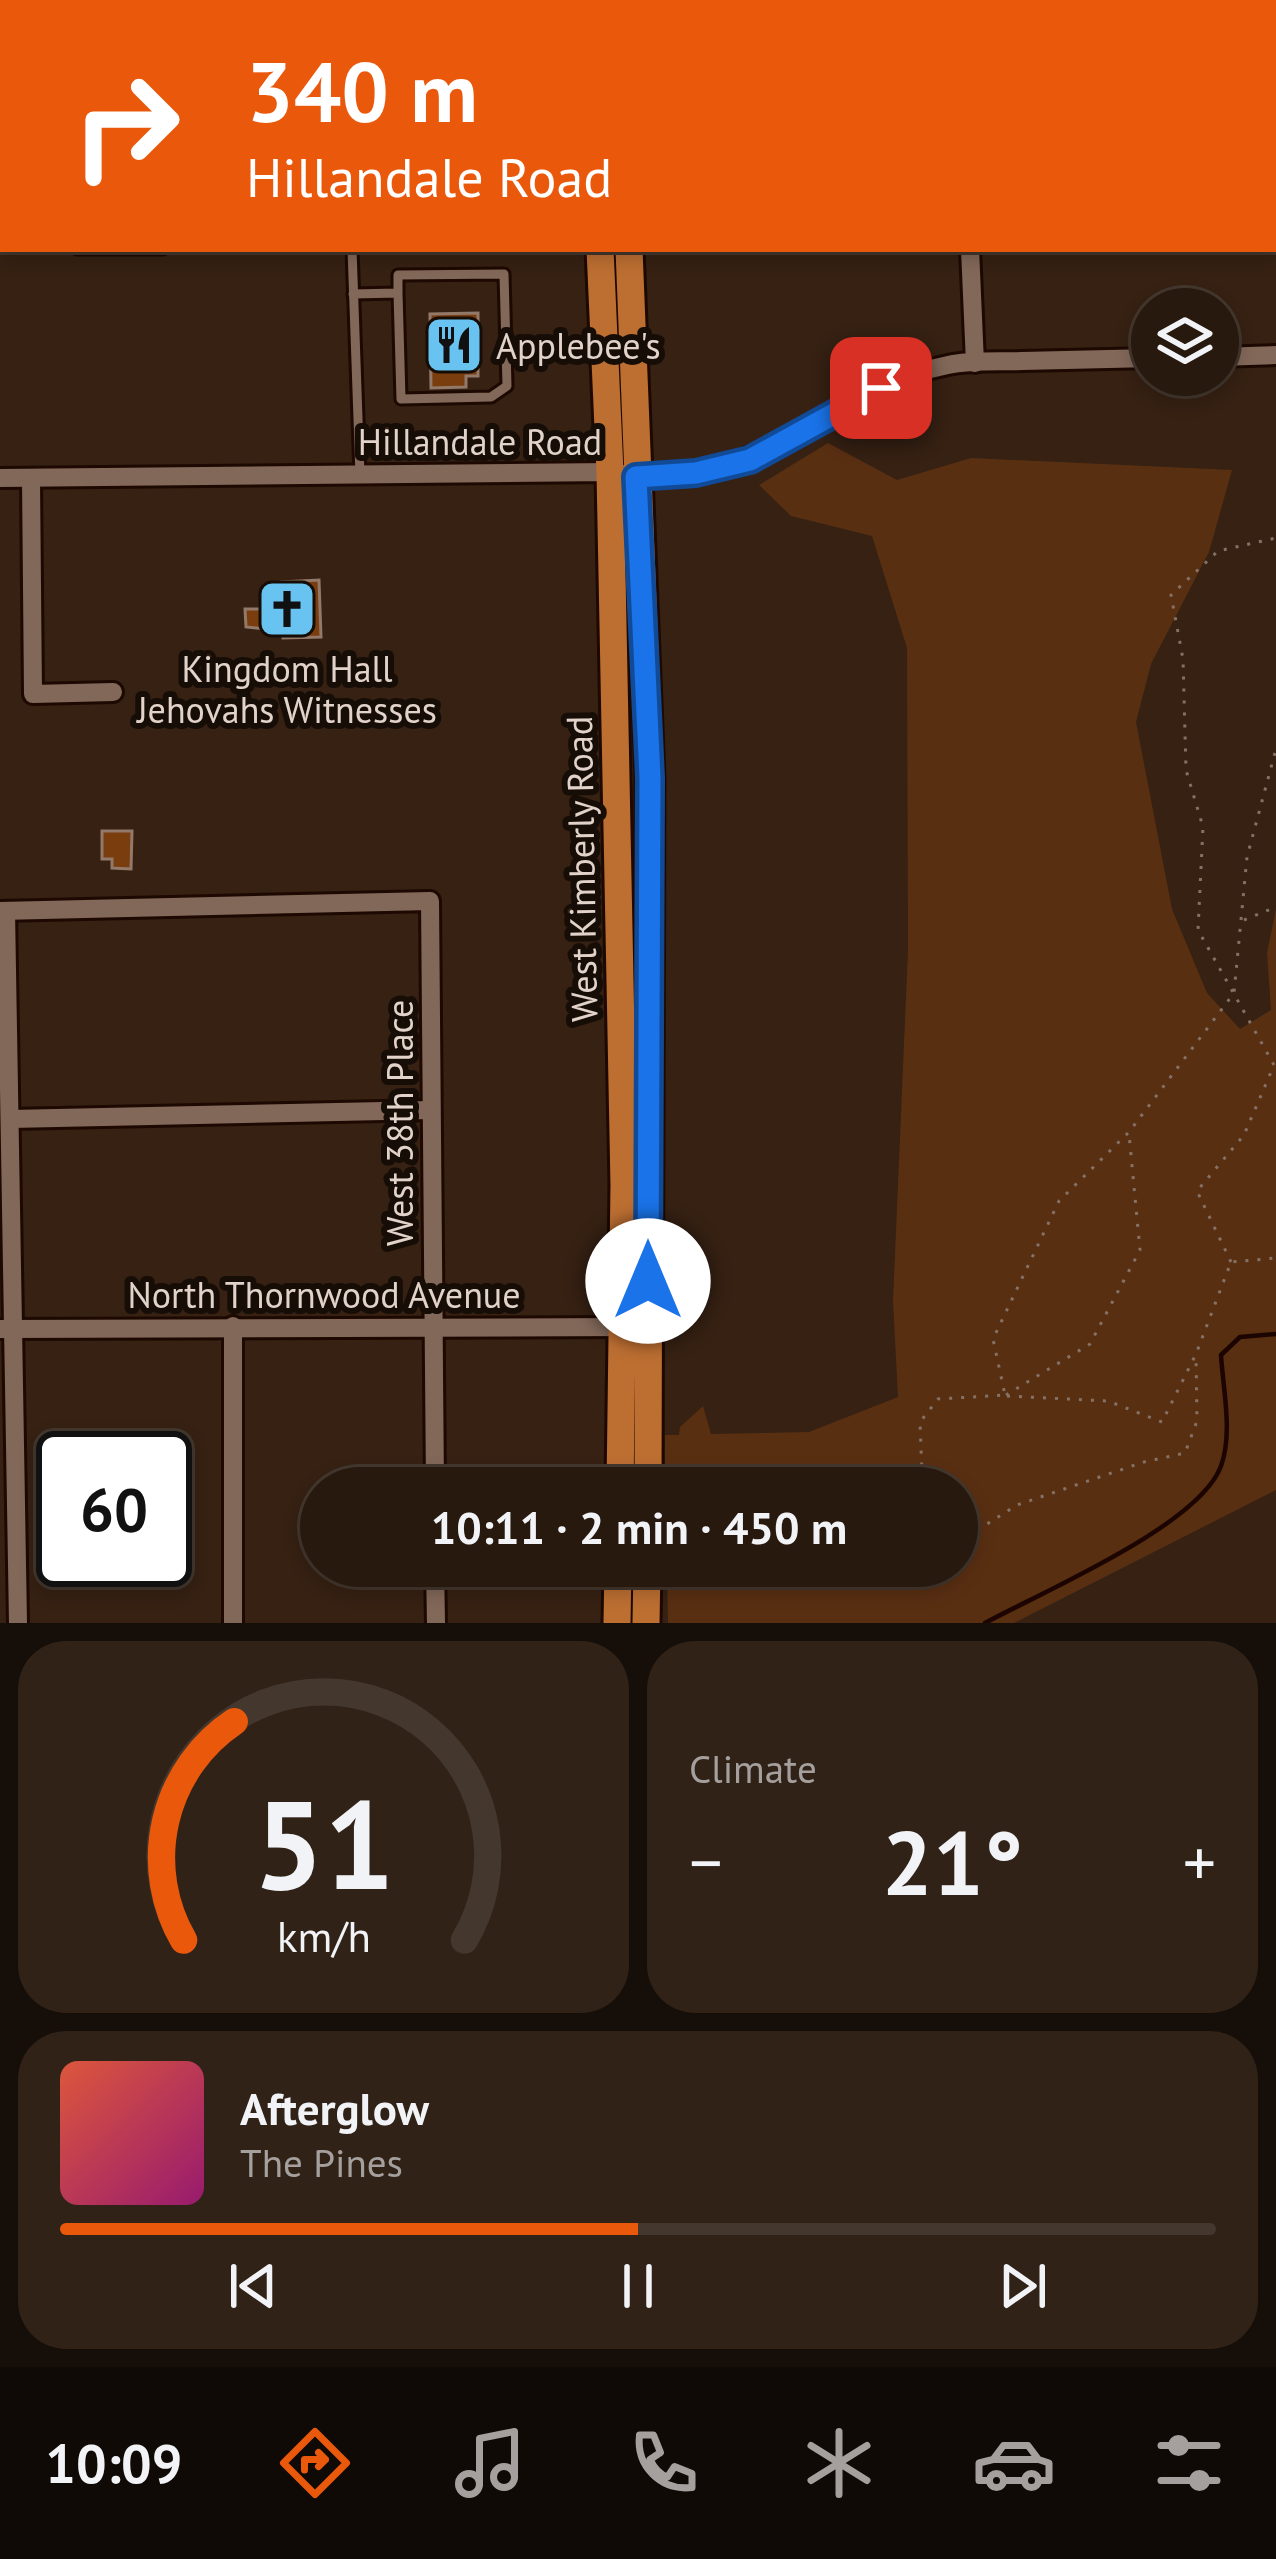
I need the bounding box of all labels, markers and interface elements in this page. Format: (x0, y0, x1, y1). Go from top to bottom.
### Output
text: 340 m (246, 36, 478, 145)
icon: right (48, 48, 204, 204)
text: Hillandale Road (246, 142, 612, 212)
map controls (1131, 288, 1239, 396)
button: layers (1131, 288, 1239, 396)
restaurant icon: Applebee's (423, 314, 485, 376)
place label: Applebee's (496, 322, 661, 369)
pin (830, 337, 932, 439)
icon: arrive (848, 355, 914, 421)
street label: Hillandale Road (358, 418, 602, 465)
church icon: Kingdom Hall Jehovahs Witnesses (256, 578, 318, 640)
place label: Kingdom Hall Jehovahs Witnesses (135, 645, 437, 733)
street label: West Kimberly Road (555, 716, 607, 1022)
street label: West 38th Place (376, 1000, 423, 1246)
position arrow (585, 1218, 711, 1344)
street label: North Thornwood Avenue (127, 1271, 521, 1318)
speed limit sign: 60 (36, 1431, 192, 1587)
text: 10:11 · 2 min · 450 m (431, 1498, 847, 1556)
text: Climate (689, 1743, 817, 1794)
text: 51 (253, 1762, 394, 1923)
text: 21° (882, 1803, 1023, 1920)
text: − (689, 1819, 722, 1904)
text: + (1183, 1819, 1216, 1904)
text: km/h (276, 1908, 371, 1964)
text: Afterglow (240, 2079, 429, 2137)
text: The Pines (240, 2137, 403, 2188)
icon: previous (220, 2253, 286, 2319)
icon: pause (605, 2253, 671, 2319)
icon: next (990, 2253, 1056, 2319)
icon: directions (273, 2421, 357, 2505)
icon: music (448, 2421, 532, 2505)
icon: phone (622, 2421, 706, 2505)
icon: climate (797, 2421, 881, 2505)
icon: car (972, 2421, 1056, 2505)
icon: filters (1147, 2421, 1231, 2505)
text: 10:09 (45, 2428, 182, 2498)

